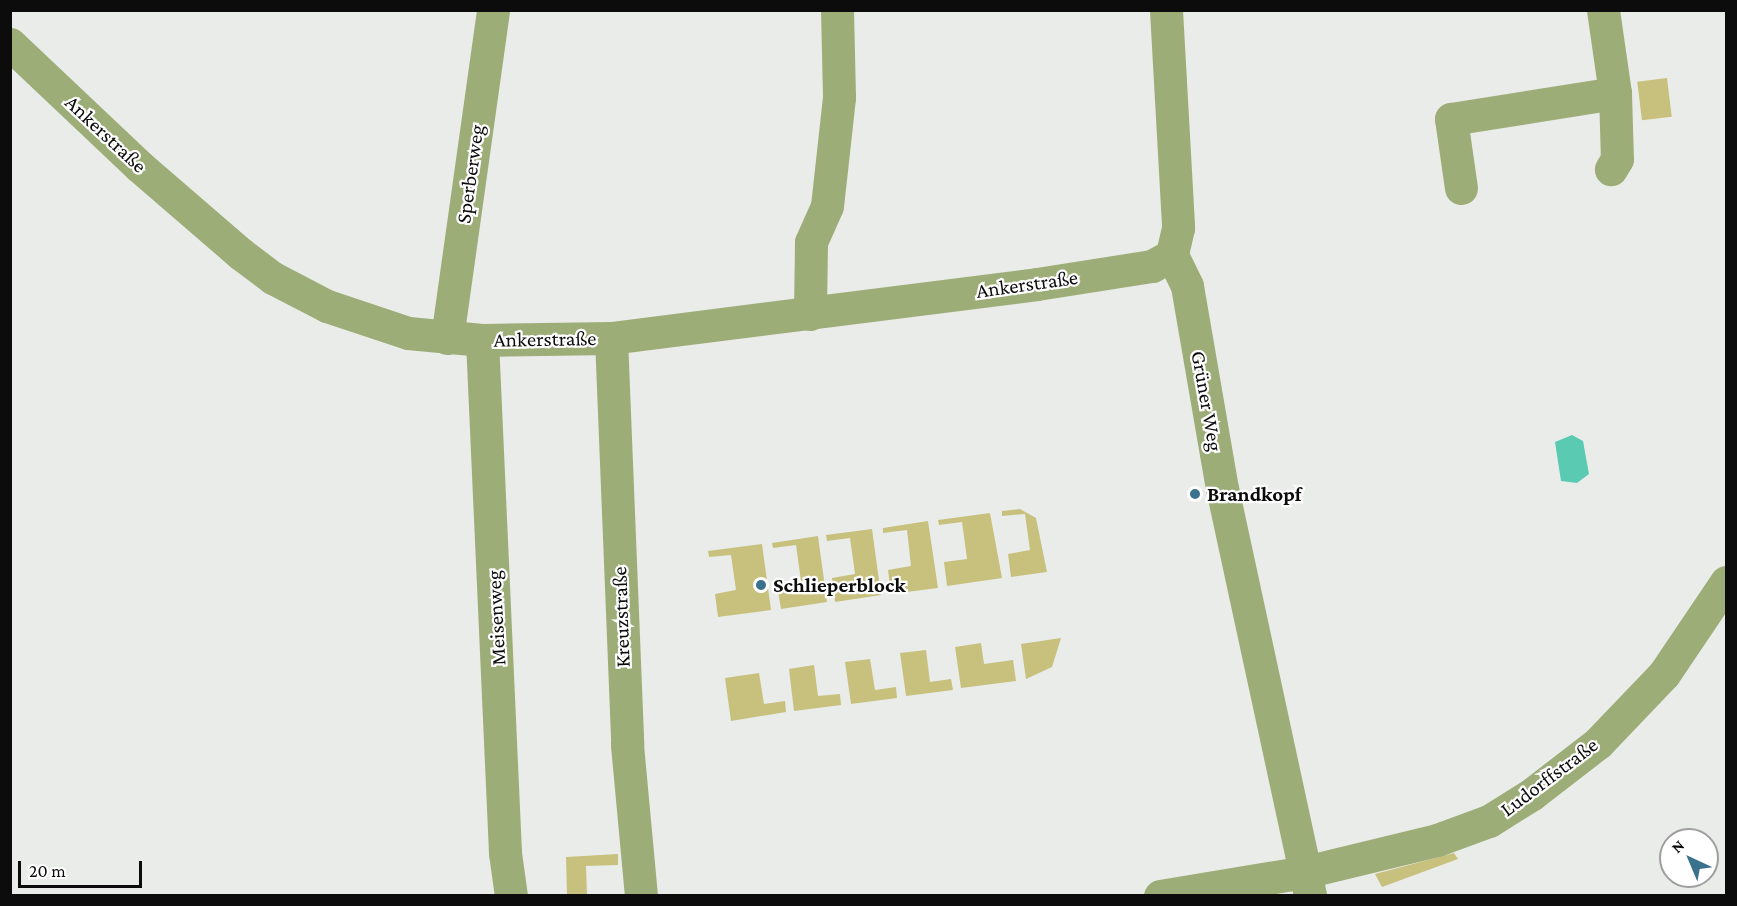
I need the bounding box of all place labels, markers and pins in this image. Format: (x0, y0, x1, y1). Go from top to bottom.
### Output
place label: Brandkopf (1207, 481, 1302, 507)
marker: Brandkopf (1188, 487, 1202, 501)
place label: Schlieperblock (773, 572, 906, 598)
marker: Schlieperblock (754, 578, 768, 592)

